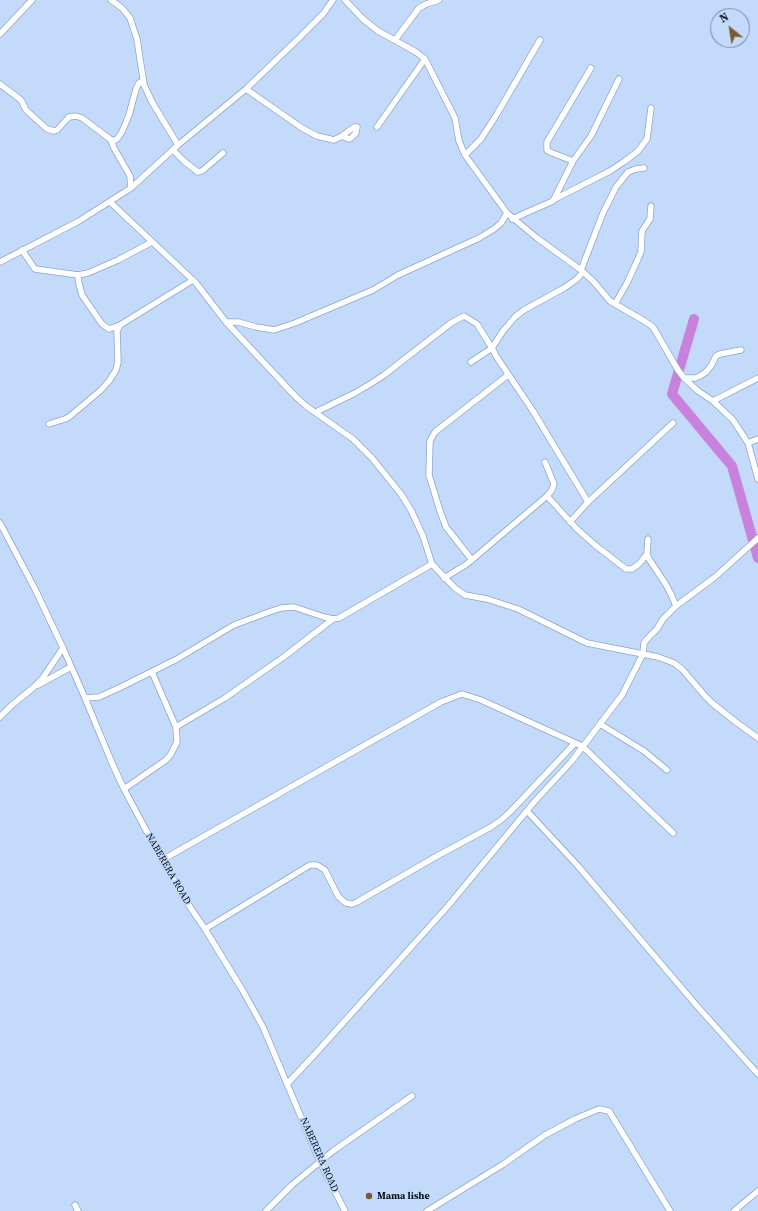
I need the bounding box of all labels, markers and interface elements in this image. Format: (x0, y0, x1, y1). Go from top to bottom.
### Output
north arrow (710, 8, 750, 48)
text: N (717, 10, 731, 27)
street label: NABERERA ROAD (143, 831, 193, 907)
street label: NABERERA ROAD (297, 1116, 341, 1194)
place label: Mama lishe (377, 1190, 430, 1202)
marker: Mama lishe (364, 1191, 374, 1201)

